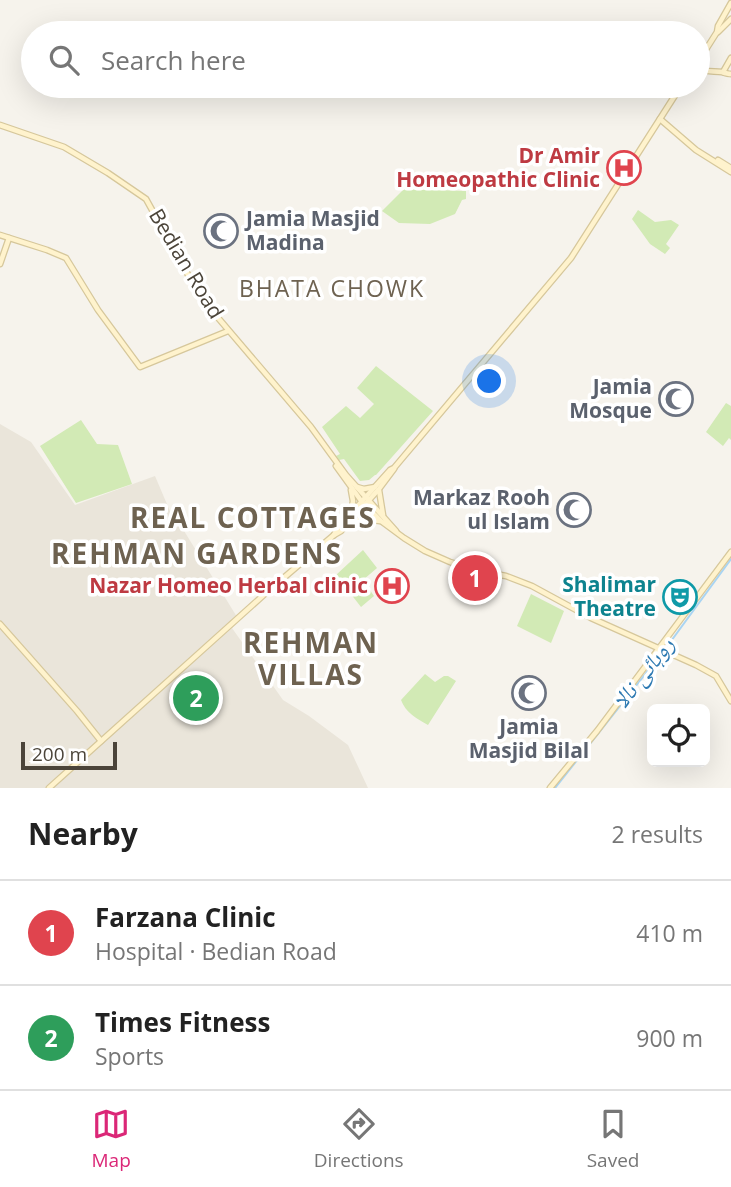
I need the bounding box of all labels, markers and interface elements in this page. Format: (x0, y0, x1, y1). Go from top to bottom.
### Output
search box (21, 21, 710, 98)
icon: search (45, 41, 83, 79)
text: Search here (101, 42, 246, 78)
place label: Dr Amir Homeopathic Clinic (396, 141, 600, 193)
hospital icon: Dr Amir Homeopathic Clinic (605, 149, 643, 187)
street label: Bedian Road (143, 203, 231, 324)
place label: Jamia Masjid Madina (244, 204, 380, 256)
mosque icon: Jamia Masjid Madina (202, 212, 240, 250)
district label: BHATA CHOWK (239, 272, 425, 304)
your location (472, 364, 506, 398)
place label: Jamia Mosque (569, 372, 652, 424)
mosque icon: Jamia Mosque (657, 380, 695, 418)
place label: Markaz Rooh ul Islam (413, 483, 550, 535)
mosque icon: Markaz Rooh ul Islam (555, 491, 593, 529)
district label: REAL COTTAGES (130, 498, 376, 536)
district label: REHMAN GARDENS (51, 534, 343, 572)
pin: 1 (452, 552, 498, 604)
hospital icon: Nazar Homeo Herbal clinic (373, 567, 411, 605)
place label: Shalimar Theatre (562, 570, 656, 622)
place label: Nazar Homeo Herbal clinic (89, 571, 368, 599)
theatre icon: Shalimar Theatre (661, 578, 699, 616)
district label: REHMAN VILLAS (243, 623, 379, 693)
water label: روہائی نالا (604, 629, 681, 715)
pin: 2 (173, 672, 219, 724)
mosque icon: Jamia Masjid Bilal (510, 674, 548, 712)
map controls (647, 704, 710, 767)
button: locate (647, 704, 710, 767)
place label: Jamia Masjid Bilal (469, 712, 589, 764)
scale bar (21, 739, 117, 771)
text: 200 m (32, 741, 87, 767)
text: Nearby (28, 813, 138, 854)
text: 2 results (612, 818, 703, 850)
text: Farzana Clinic (95, 899, 276, 935)
text: 1 (44, 917, 58, 949)
text: 410 m (636, 917, 703, 949)
text: Hospital · Bedian Road (95, 935, 337, 967)
text: Times Fitness (95, 1004, 270, 1040)
text: 2 (44, 1022, 58, 1054)
text: 900 m (636, 1022, 703, 1054)
text: Sports (95, 1040, 164, 1072)
tab: Map (92, 1105, 131, 1173)
tab: Directions (314, 1105, 404, 1173)
tab: Saved (587, 1105, 639, 1173)

